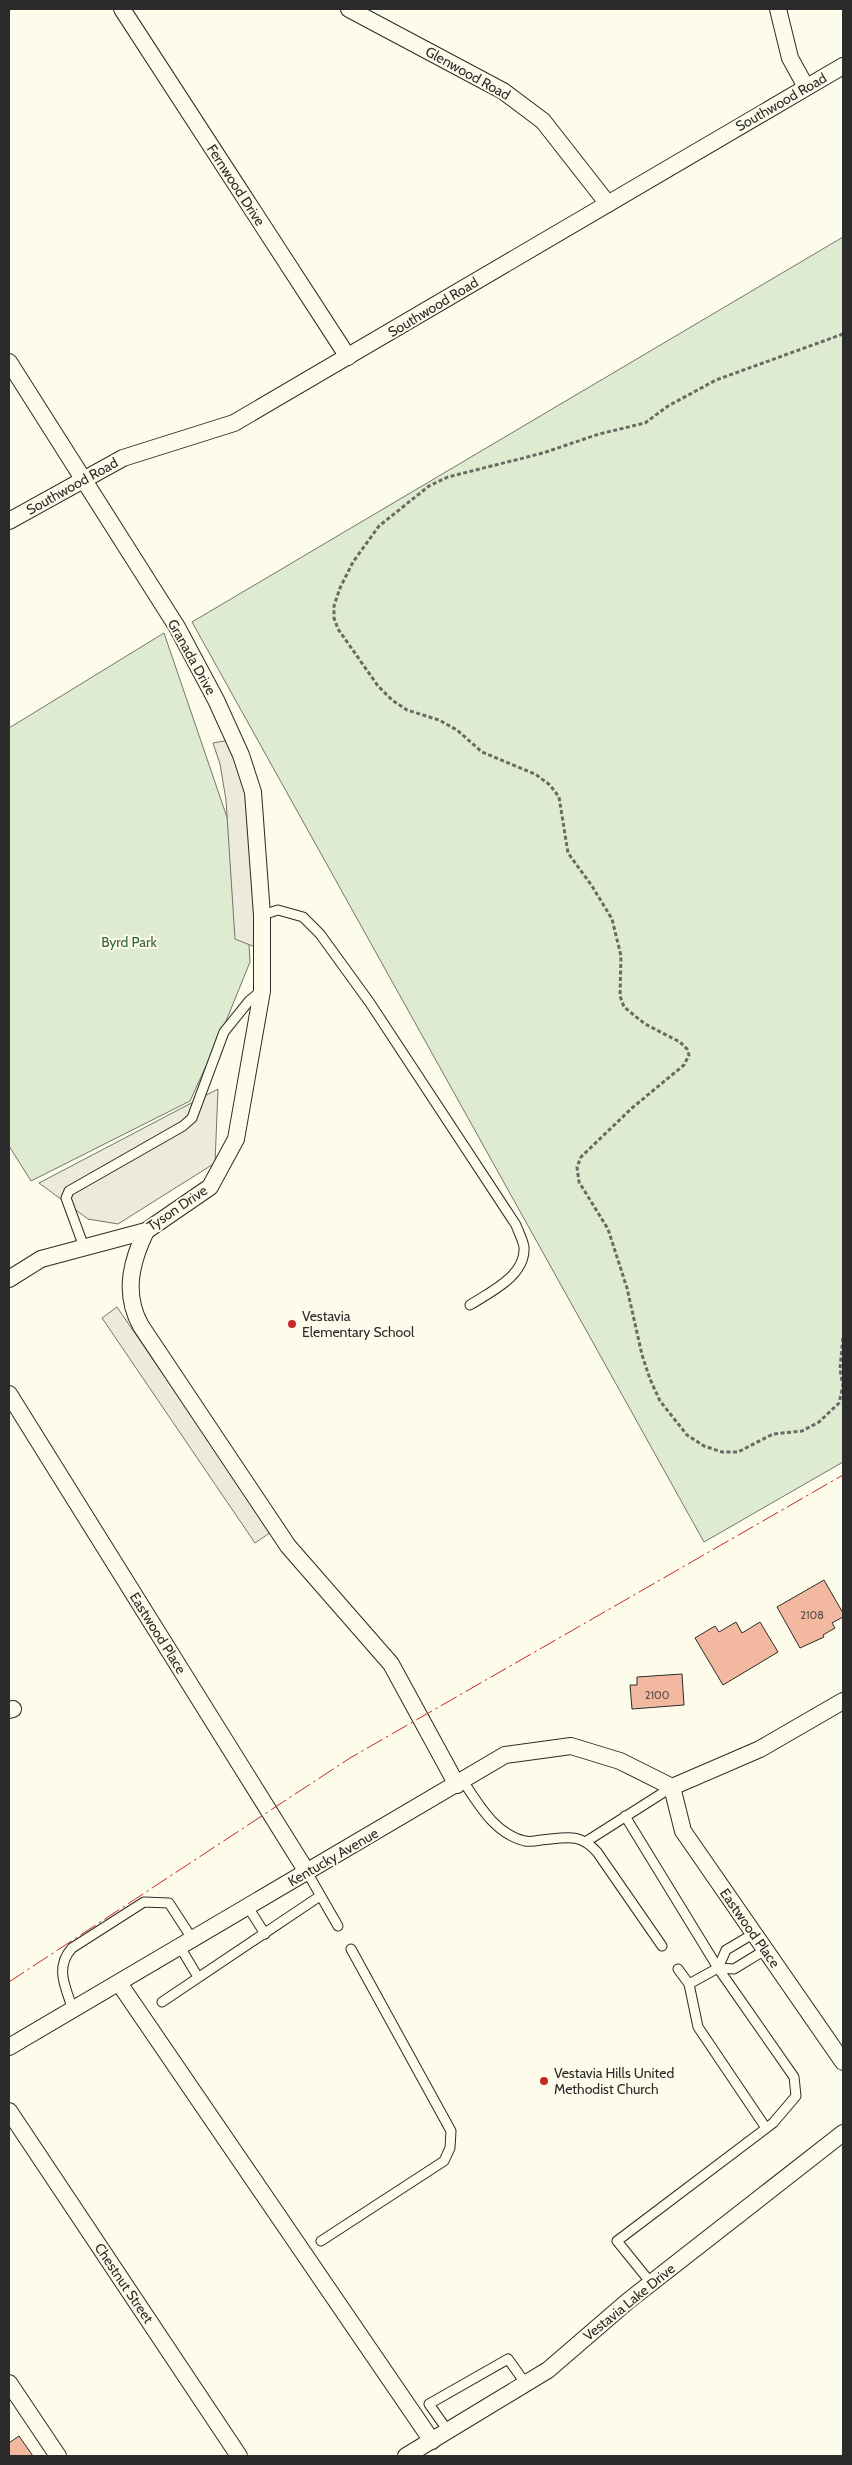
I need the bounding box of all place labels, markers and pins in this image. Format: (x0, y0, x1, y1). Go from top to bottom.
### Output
place label: Vestavia Elementary School (302, 1307, 415, 1341)
marker: Vestavia Elementary School (286, 1318, 298, 1330)
place label: Vestavia Hills United Methodist Church (554, 2064, 674, 2098)
marker: Vestavia Hills United Methodist Church (538, 2075, 550, 2087)

